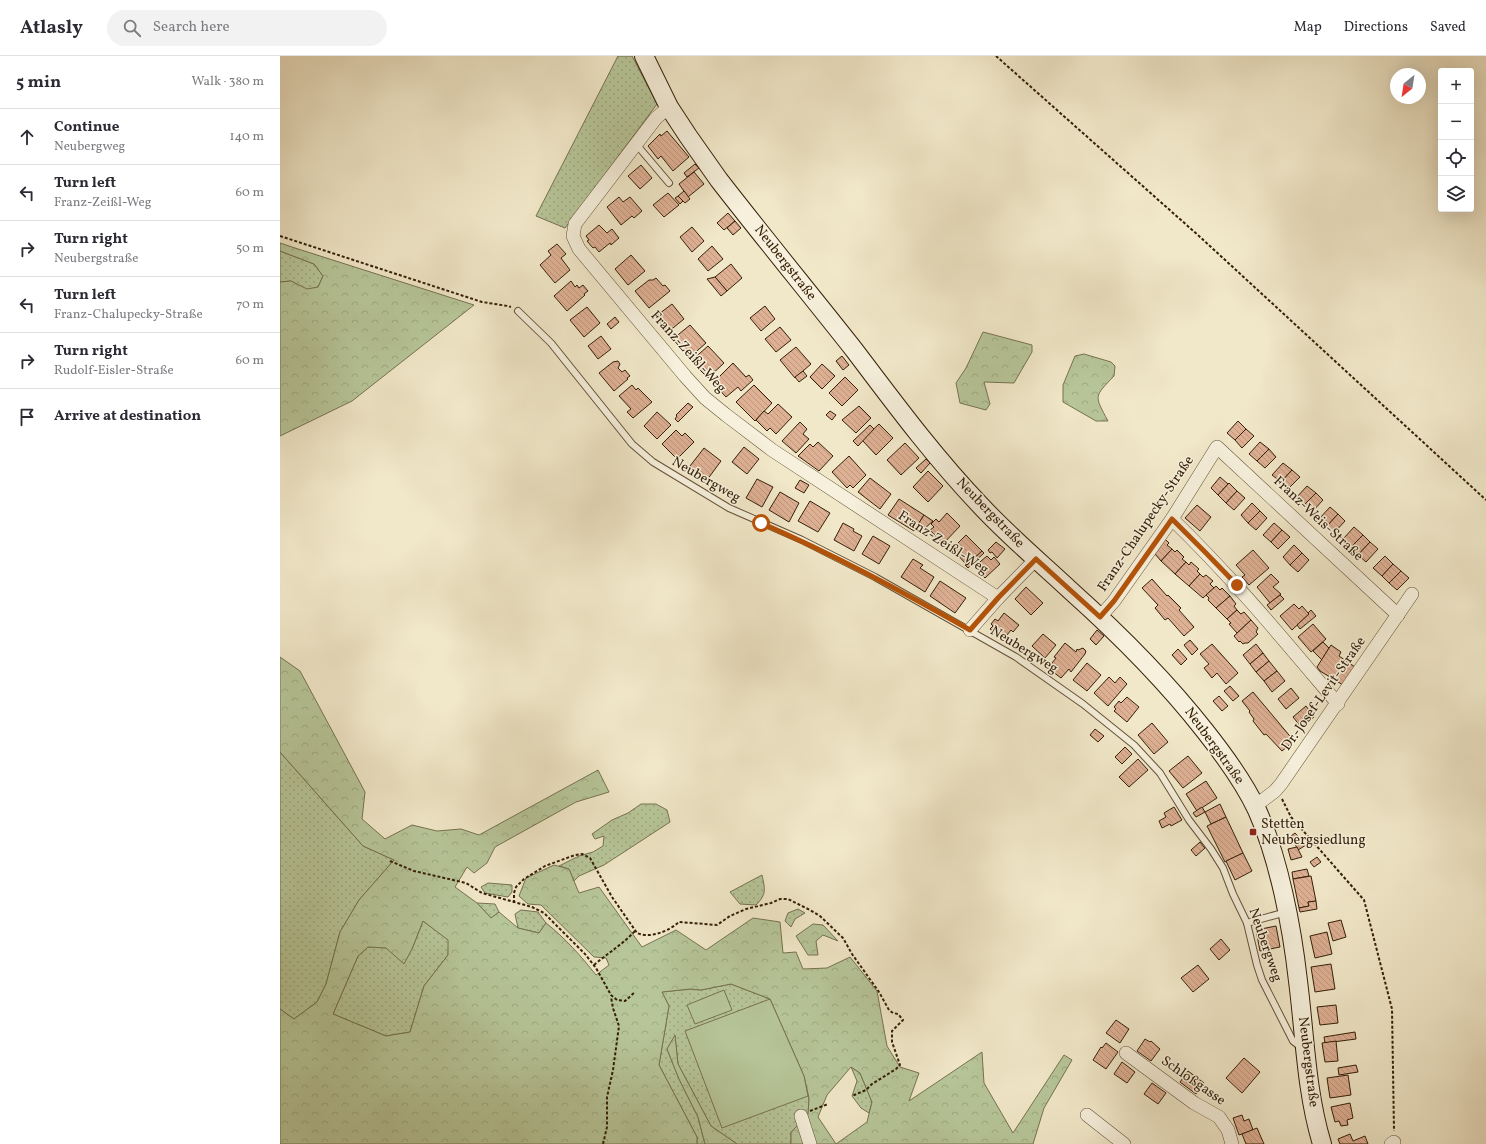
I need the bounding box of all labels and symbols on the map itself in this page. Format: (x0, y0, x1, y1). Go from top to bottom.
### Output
north arrow (1390, 68, 1426, 104)
street label: Neubergstraße (750, 221, 821, 305)
street label: Franz-Zeißl-Weg (646, 307, 730, 397)
street label: Franz-Chalupecky-Straße (1093, 452, 1199, 596)
street label: Neubergweg (668, 453, 744, 507)
street label: Franz-Weis-Straße (1269, 472, 1367, 566)
street label: Neubergstraße (952, 474, 1029, 553)
street label: Franz-Zeißl-Weg (894, 506, 992, 580)
route start (752, 514, 770, 532)
route end (1228, 576, 1246, 594)
street label: Neubergweg (986, 622, 1062, 678)
street label: Dr.-Josef-Levit-Straße (1277, 633, 1371, 755)
street label: Neubergstraße (1180, 704, 1249, 789)
place label: Stetten Neubergsiedlung (1261, 815, 1366, 850)
marker: Stetten Neubergsiedlung (1248, 827, 1258, 837)
street label: Neubergweg (1244, 906, 1286, 984)
street label: Neubergstraße (1293, 1016, 1323, 1109)
street label: Schloßgasse (1157, 1052, 1229, 1110)

